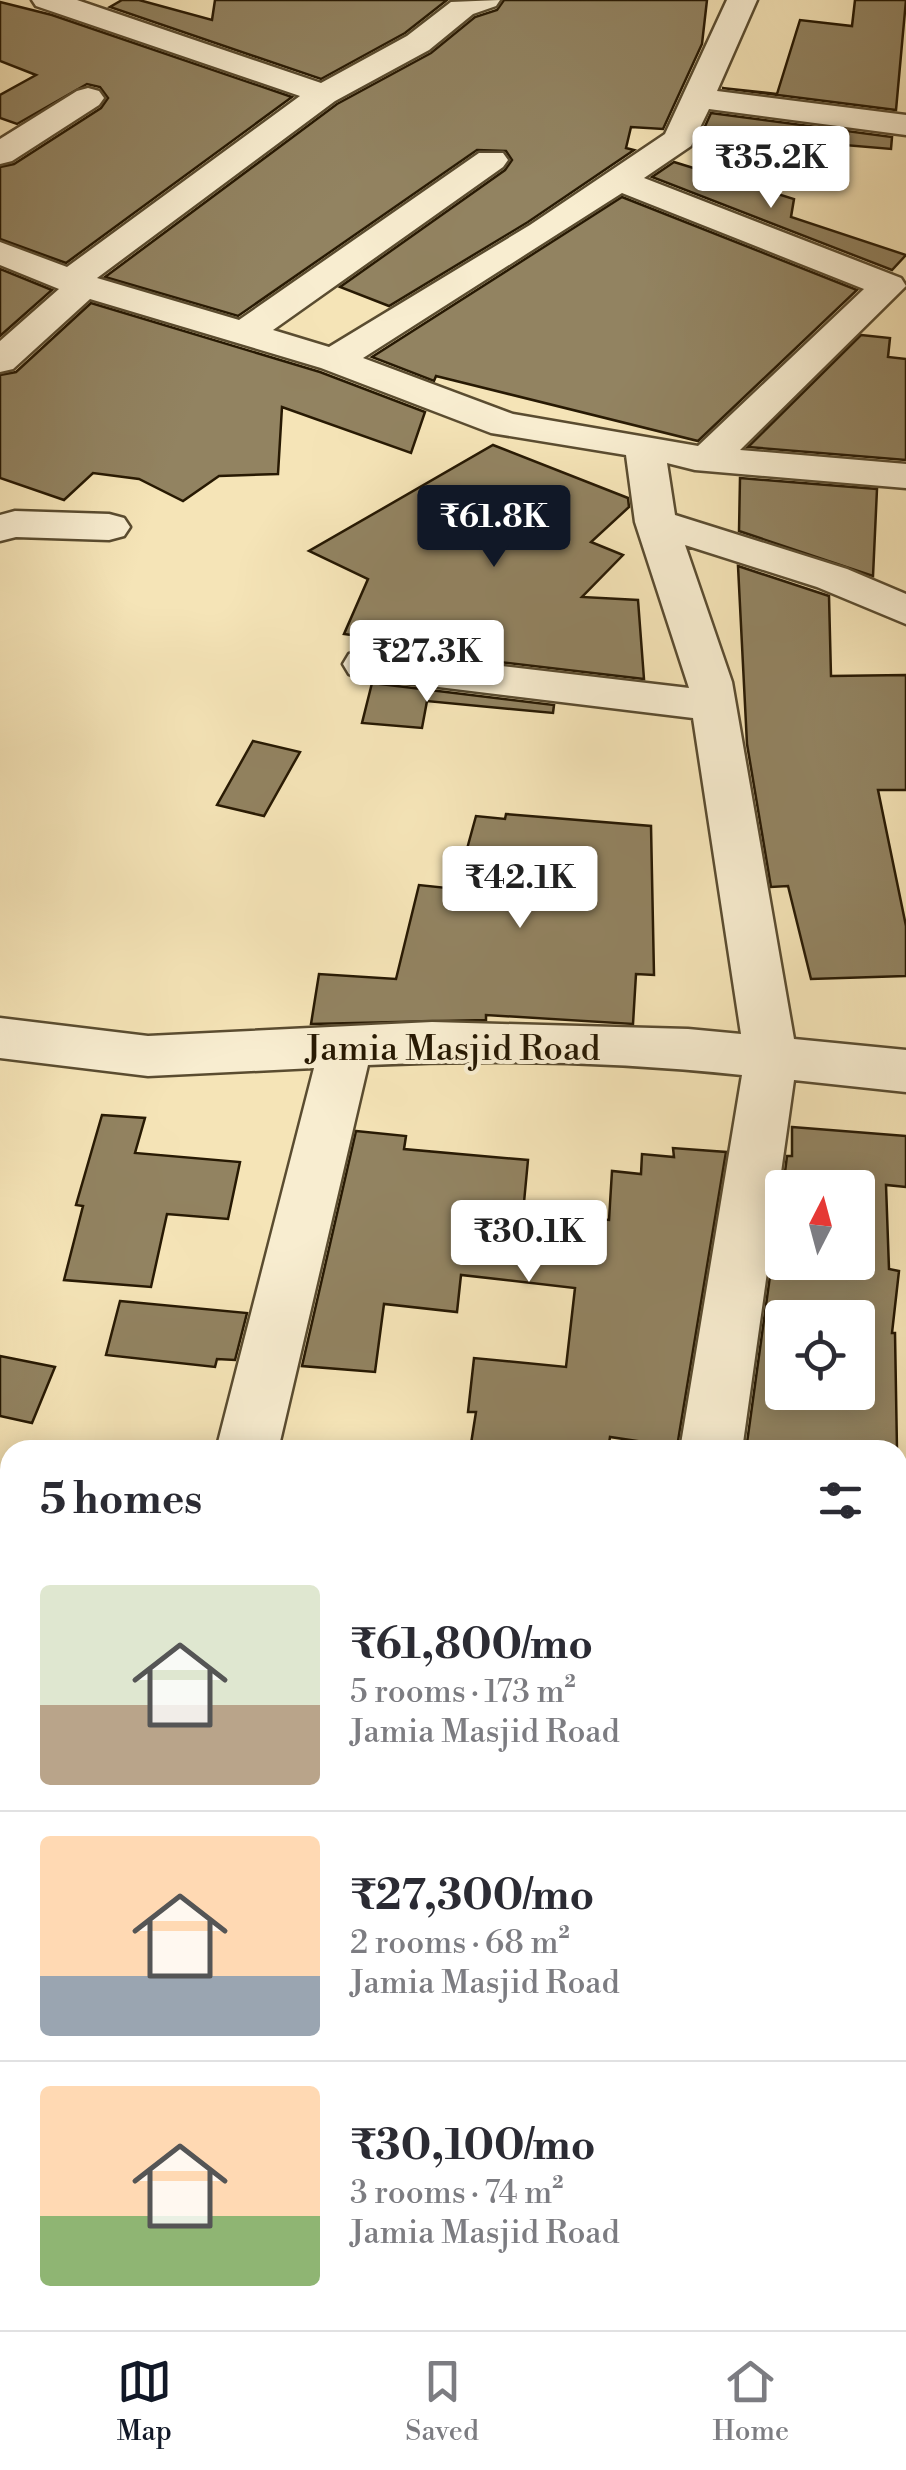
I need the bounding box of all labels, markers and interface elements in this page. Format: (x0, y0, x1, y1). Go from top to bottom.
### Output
pin: ₹35.2K (690, 126, 852, 211)
text: ₹35.2K (714, 138, 828, 178)
pin: ₹61.8K (413, 485, 575, 570)
text: ₹61.8K (439, 497, 549, 537)
pin: ₹27.3K (346, 620, 508, 705)
text: ₹27.3K (372, 632, 482, 672)
pin: ₹42.1K (439, 846, 601, 931)
text: ₹42.1K (464, 858, 576, 898)
street label: Jamia Masjid Road (303, 1028, 601, 1071)
north arrow (765, 1170, 875, 1280)
map controls (765, 1170, 875, 1410)
pin: ₹30.1K (448, 1200, 610, 1285)
text: ₹30.1K (473, 1212, 585, 1252)
button: locate (765, 1300, 875, 1410)
icon: filters (813, 1473, 868, 1528)
text: 5 homes (40, 1474, 202, 1527)
text: ₹61,800/mo (350, 1619, 593, 1672)
icon: home (120, 1625, 240, 1745)
text: 5 rooms · 173 m² (350, 1672, 576, 1712)
text: Jamia Masjid Road (350, 1712, 620, 1752)
text: ₹27,300/mo (350, 1870, 594, 1923)
icon: home (120, 1876, 240, 1996)
text: 2 rooms · 68 m² (350, 1923, 570, 1963)
text: Jamia Masjid Road (350, 1963, 620, 2003)
text: ₹30,100/mo (350, 2120, 595, 2173)
icon: home (120, 2126, 240, 2246)
text: 3 rooms · 74 m² (350, 2173, 563, 2213)
text: Jamia Masjid Road (350, 2213, 620, 2253)
tab: Map (117, 2354, 172, 2449)
tab: Saved (405, 2354, 479, 2449)
tab: Home (712, 2354, 789, 2449)

